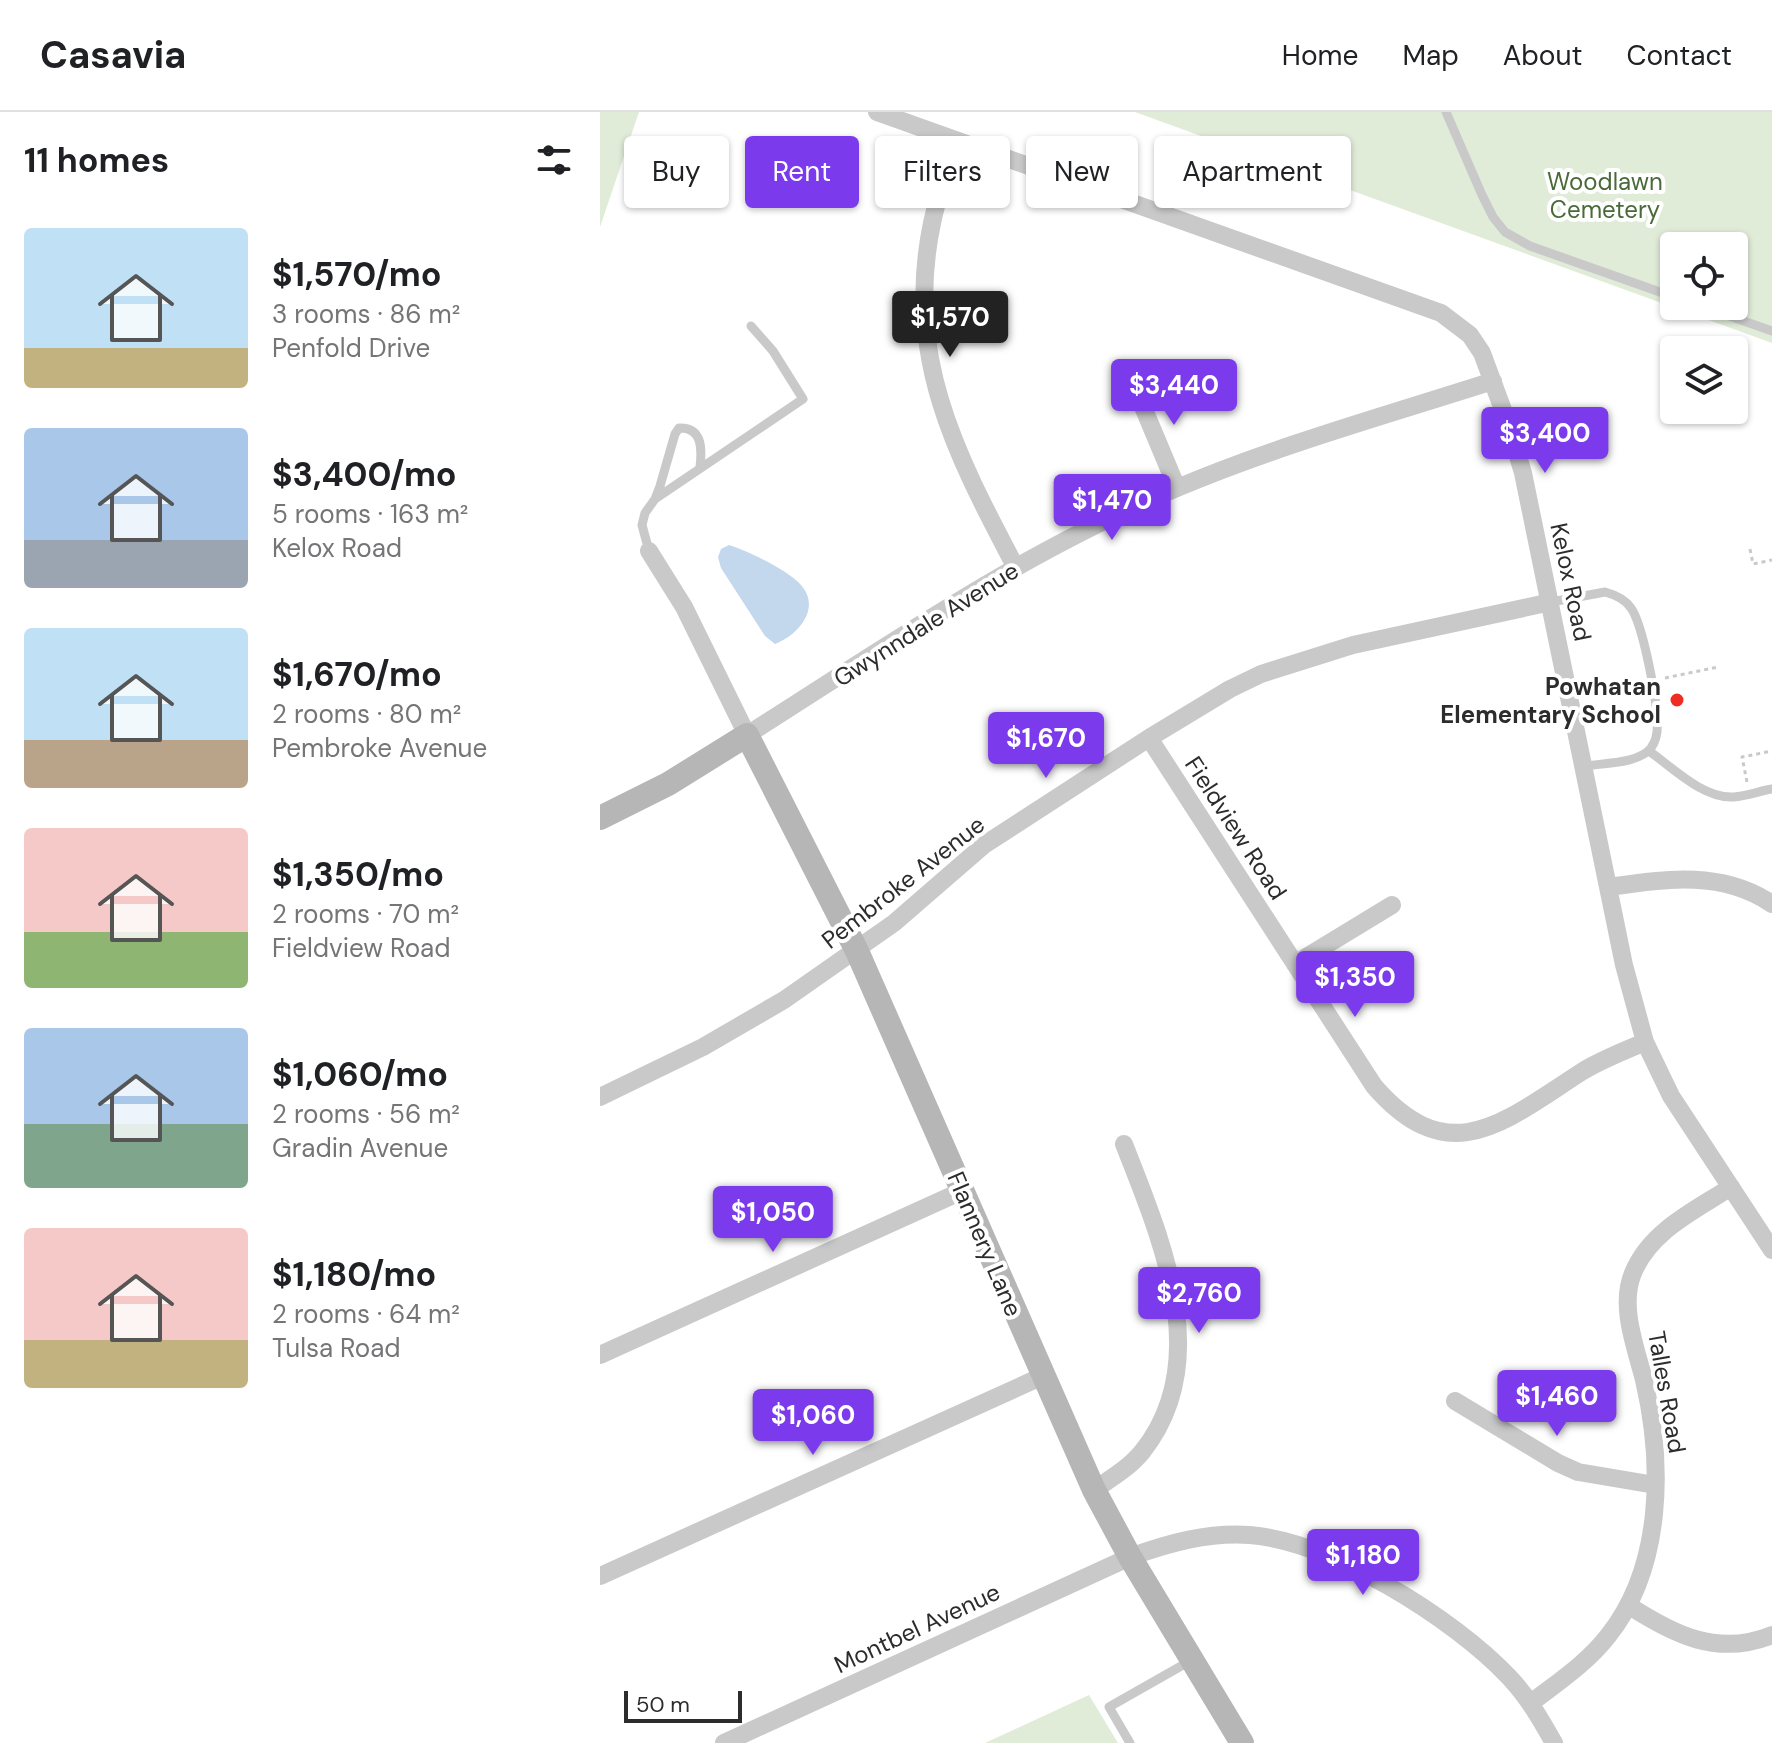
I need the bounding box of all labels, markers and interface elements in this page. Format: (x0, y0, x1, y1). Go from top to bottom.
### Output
text: Casavia (40, 30, 186, 80)
text: Home (1282, 37, 1358, 74)
text: Map (1402, 37, 1459, 74)
text: About (1503, 37, 1582, 74)
text: Contact (1626, 37, 1732, 74)
chip: Buy (624, 136, 729, 208)
chip: Rent (745, 136, 859, 208)
chip: Filters (875, 136, 1010, 208)
chip: New (1026, 136, 1138, 208)
chip: Apartment (1154, 136, 1351, 208)
text: 11 homes (24, 138, 169, 183)
icon: filters (532, 138, 576, 182)
park label: Woodlawn Cemetery (1547, 166, 1663, 225)
map controls (1660, 232, 1748, 424)
button: locate (1660, 232, 1748, 320)
text: $1,570/mo (272, 252, 441, 297)
icon: home (88, 260, 184, 356)
pin: $1,570 (885, 291, 1015, 359)
text: 3 rooms · 86 m² (272, 297, 460, 331)
text: $1,570 (910, 300, 990, 334)
text: Penfold Drive (272, 331, 430, 365)
button: layers (1660, 336, 1748, 424)
pin: $3,440 (1109, 359, 1239, 427)
text: $3,440 (1129, 368, 1219, 402)
pin: $3,400 (1480, 407, 1610, 475)
text: $3,400 (1499, 416, 1591, 450)
text: $3,400/mo (272, 452, 457, 497)
icon: home (88, 460, 184, 556)
pin: $1,470 (1047, 474, 1177, 542)
text: $1,470 (1072, 483, 1152, 517)
text: 5 rooms · 163 m² (272, 497, 468, 531)
street label: Kelox Road (1543, 520, 1599, 644)
text: Kelox Road (272, 531, 402, 565)
street label: Gwynndale Avenue (828, 555, 1024, 693)
text: $1,670/mo (272, 652, 442, 697)
icon: home (88, 660, 184, 756)
place label: Powhatan Elementary School (1440, 671, 1661, 730)
marker: Powhatan Elementary School (1668, 691, 1686, 709)
text: 2 rooms · 80 m² (272, 697, 461, 731)
pin: $1,670 (981, 712, 1111, 780)
text: $1,670 (1006, 721, 1086, 755)
text: Pembroke Avenue (272, 731, 487, 765)
street label: Fieldview Road (1178, 750, 1294, 906)
street label: Pembroke Avenue (815, 809, 991, 955)
text: $1,350/mo (272, 852, 444, 897)
icon: home (88, 860, 184, 956)
text: 2 rooms · 70 m² (272, 897, 459, 931)
text: Fieldview Road (272, 931, 451, 965)
pin: $1,350 (1290, 951, 1420, 1019)
text: $1,350 (1314, 960, 1396, 994)
text: $1,060/mo (272, 1052, 448, 1097)
icon: home (88, 1060, 184, 1156)
text: 2 rooms · 56 m² (272, 1097, 460, 1131)
text: Gradin Avenue (272, 1131, 448, 1165)
street label: Flannery Lane (941, 1167, 1029, 1321)
pin: $1,050 (708, 1186, 838, 1254)
text: $1,050 (731, 1195, 815, 1229)
text: $1,180/mo (272, 1252, 436, 1297)
icon: home (88, 1260, 184, 1356)
pin: $2,760 (1134, 1267, 1264, 1335)
text: $2,760 (1156, 1276, 1242, 1310)
text: 2 rooms · 64 m² (272, 1297, 460, 1331)
street label: Talles Road (1641, 1329, 1693, 1455)
text: Tulsa Road (272, 1331, 401, 1365)
pin: $1,460 (1492, 1370, 1622, 1438)
text: $1,460 (1515, 1379, 1599, 1413)
pin: $1,060 (748, 1389, 878, 1457)
text: $1,060 (771, 1398, 855, 1432)
pin: $1,180 (1298, 1529, 1428, 1597)
text: $1,180 (1325, 1538, 1401, 1572)
street label: Montbel Avenue (829, 1576, 1005, 1680)
scale bar (624, 1687, 742, 1723)
text: 50 m (636, 1690, 690, 1719)

